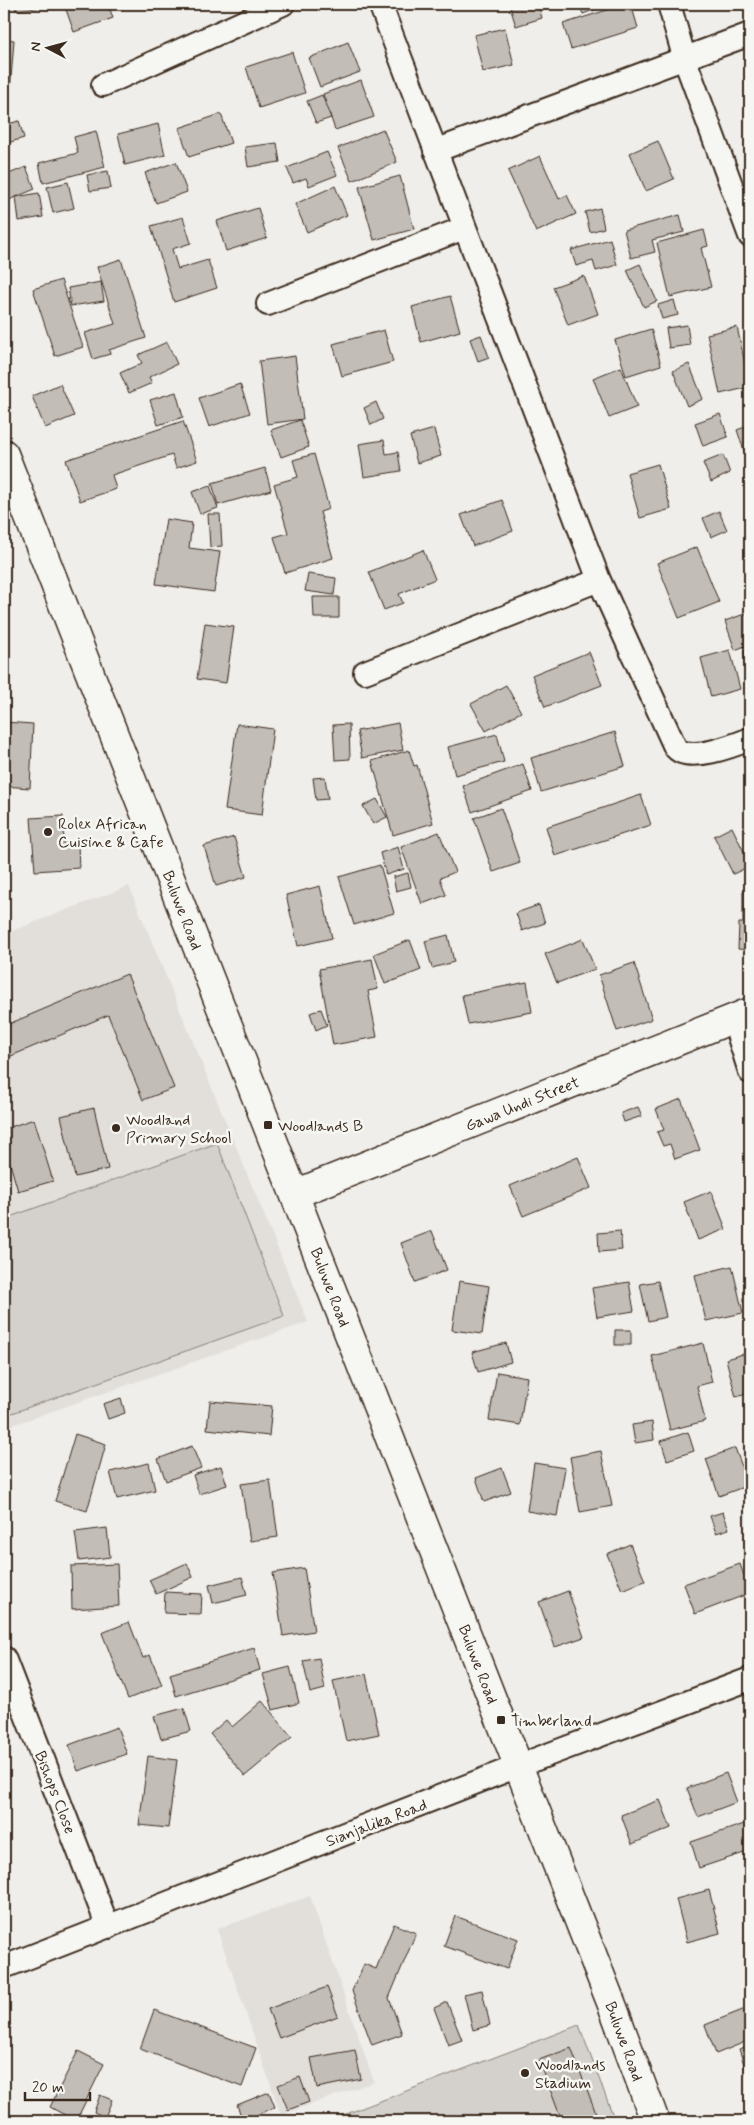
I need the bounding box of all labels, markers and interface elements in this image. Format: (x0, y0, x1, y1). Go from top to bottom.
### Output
north arrow (22, 22, 72, 72)
text: N (27, 41, 46, 52)
place label: Rolex African Cuisine & Cafe (58, 814, 164, 853)
marker: Rolex African Cuisine & Cafe (42, 826, 54, 838)
street label: Buluwe Road (157, 868, 206, 953)
street label: Gawa Undi Street (462, 1072, 583, 1137)
place label: Woodland Primary School (126, 1110, 232, 1149)
place label: Woodlands B (278, 1116, 363, 1137)
marker: Woodlands B (262, 1119, 274, 1131)
marker: Woodland Primary School (110, 1122, 122, 1134)
street label: Buluwe Road (305, 1245, 354, 1330)
street label: Buluwe Road (453, 1622, 502, 1707)
place label: Timberland (511, 1711, 592, 1732)
marker: Timberland (495, 1714, 507, 1726)
street label: Bishops Close (29, 1748, 80, 1837)
street label: Sianjalika Road (323, 1794, 430, 1852)
street label: Buluwe Road (599, 1999, 648, 2084)
place label: Woodlands Stadium (535, 2055, 606, 2094)
marker: Woodlands Stadium (519, 2067, 531, 2079)
scale bar (25, 2070, 90, 2102)
text: 20 m (32, 2078, 64, 2098)

